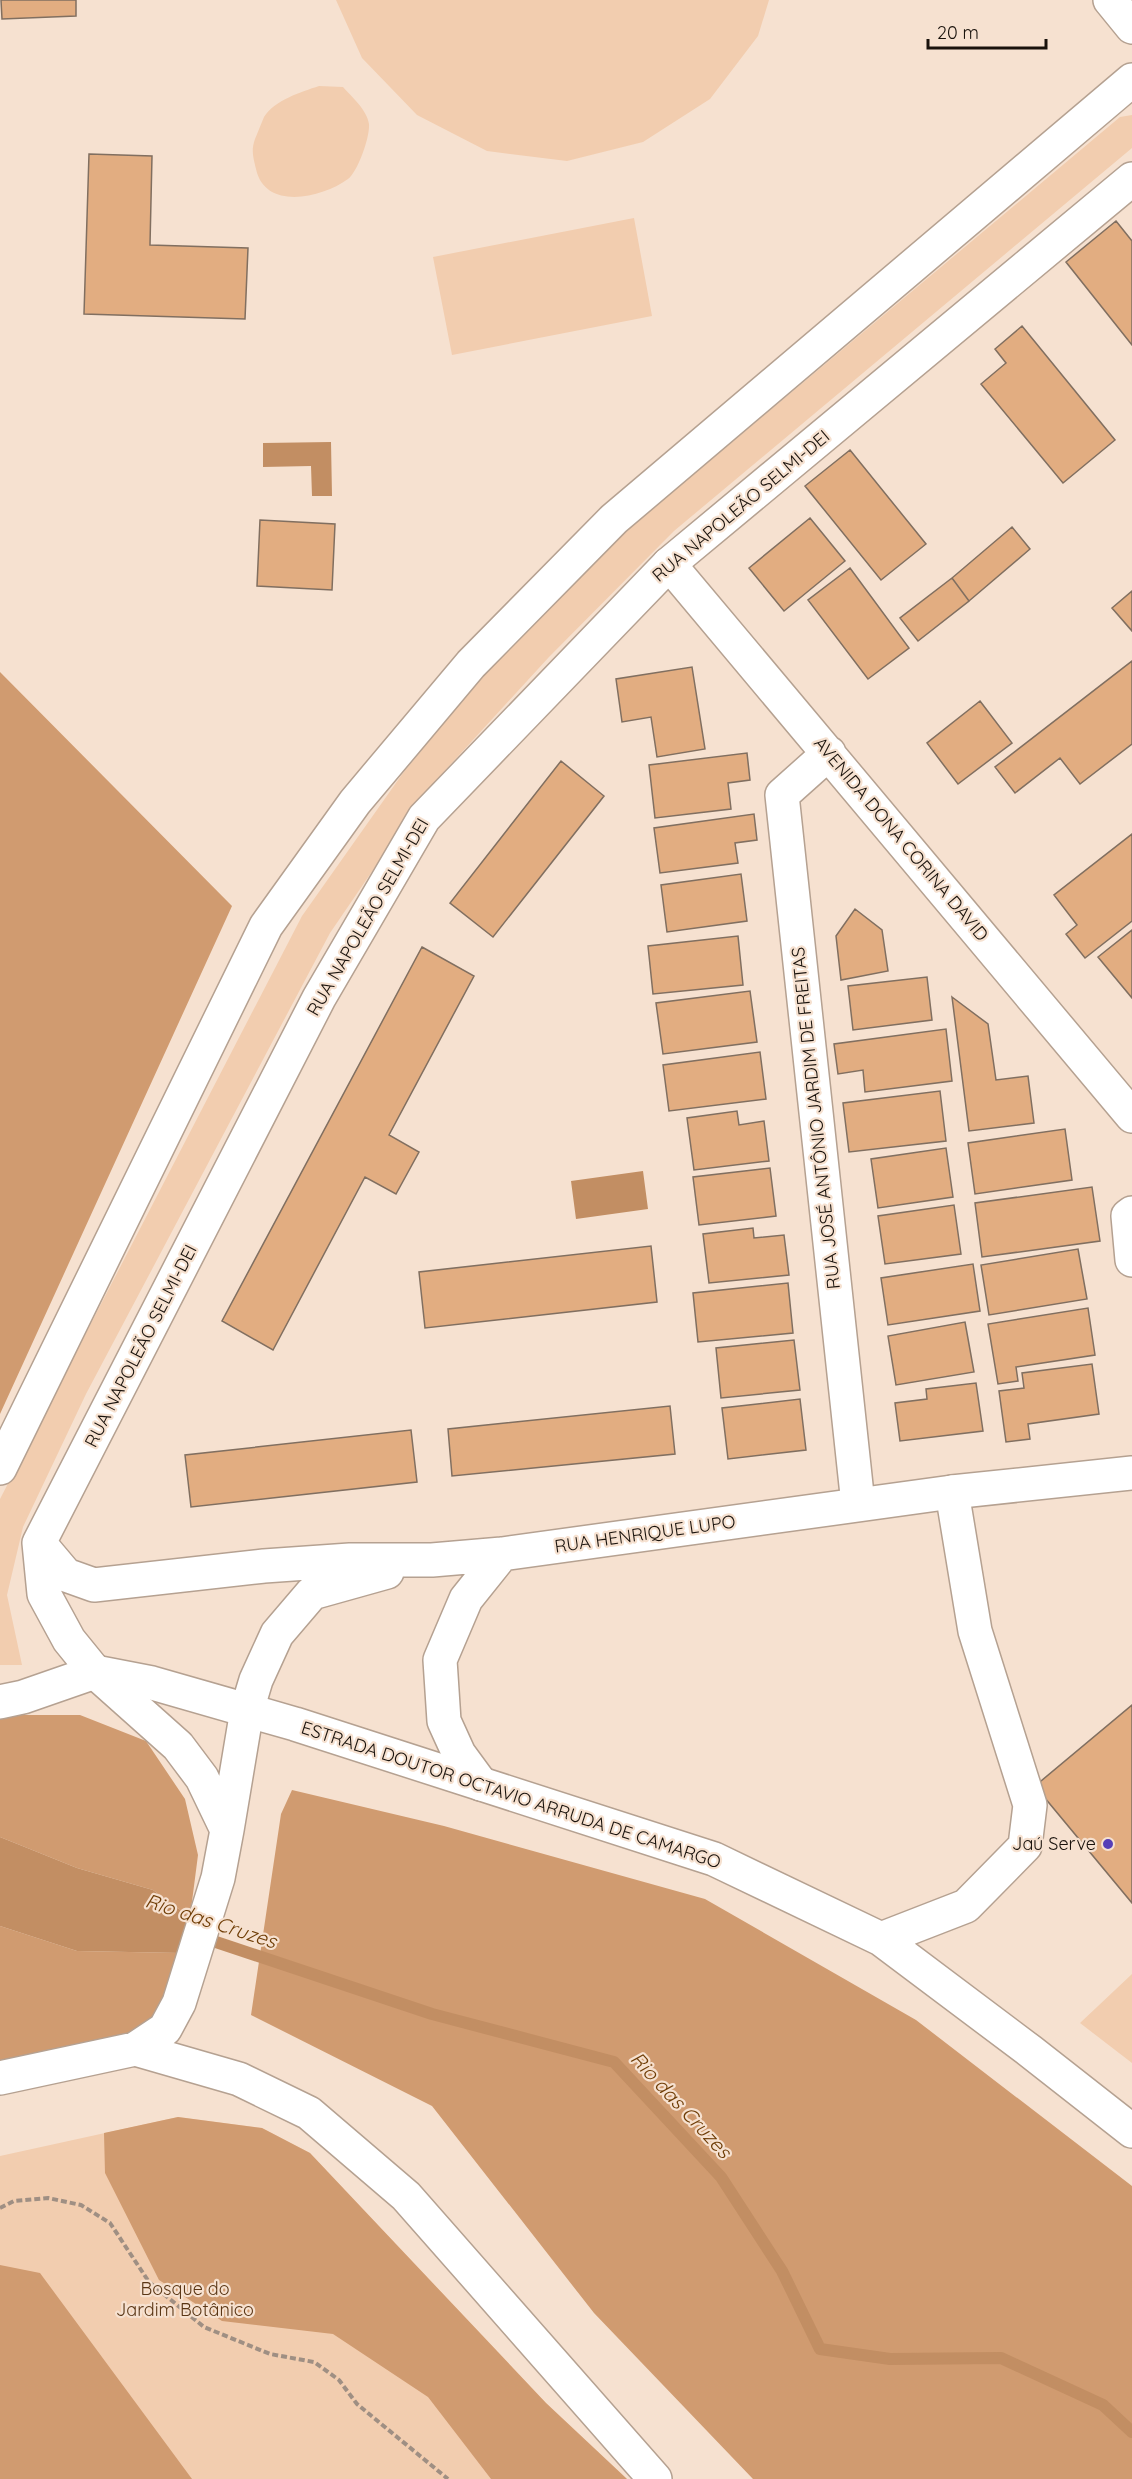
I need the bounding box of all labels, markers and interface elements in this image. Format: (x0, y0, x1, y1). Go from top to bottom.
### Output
scale bar (928, 12, 1046, 50)
text: 20 m (937, 21, 979, 44)
street label: RUA NAPOLEÃO SELMI-DEI (647, 425, 834, 587)
street label: AVENIDA DONA CORINA DAVID (809, 732, 994, 946)
street label: RUA NAPOLEÃO SELMI-DEI (301, 814, 434, 1020)
street label: RUA JOSÉ ANTÔNIO JARDIM DE FREITAS (786, 946, 845, 1290)
street label: RUA NAPOLEÃO SELMI-DEI (79, 1240, 202, 1451)
street label: RUA HENRIQUE LUPO (553, 1509, 737, 1558)
street label: ESTRADA DOUTOR OCTAVIO ARRUDA DE CAMARGO (298, 1716, 724, 1873)
place label: Jaú Serve (1012, 1832, 1096, 1855)
marker: Jaú Serve (1101, 1837, 1115, 1851)
water label: Rio das Cruzes (142, 1888, 281, 1954)
water label: Rio das Cruzes (626, 2046, 738, 2164)
park label: Bosque do Jardim Botânico (116, 2277, 254, 2321)

